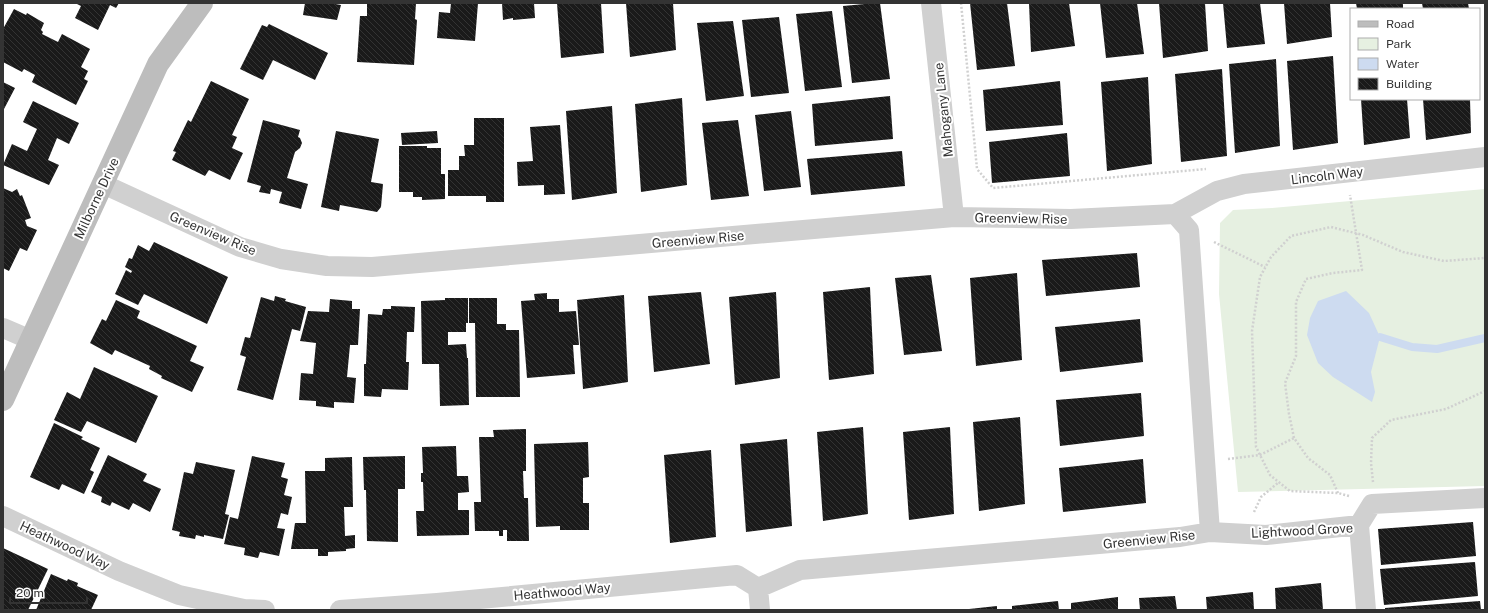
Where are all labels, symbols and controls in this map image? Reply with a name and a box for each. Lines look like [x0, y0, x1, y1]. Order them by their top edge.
legend [1350, 8, 1480, 100]
text: Road [1386, 17, 1414, 31]
text: Park [1386, 37, 1412, 51]
text: Water [1386, 57, 1420, 71]
street label: Mahogany Lane [931, 62, 956, 158]
text: Building [1386, 77, 1432, 91]
street label: Milborne Drive [71, 155, 122, 241]
street label: Lincoln Way [1290, 164, 1364, 187]
street label: Greenview Rise [167, 208, 258, 258]
street label: Greenview Rise [975, 210, 1067, 227]
street label: Greenview Rise [651, 228, 745, 251]
street label: Heathwood Way [17, 518, 112, 573]
street label: Lightwood Grove [1251, 520, 1353, 541]
street label: Greenview Rise [1102, 527, 1196, 552]
scale bar [10, 579, 87, 605]
street label: Heathwood Way [513, 580, 611, 603]
text: 20 m [16, 586, 44, 600]

